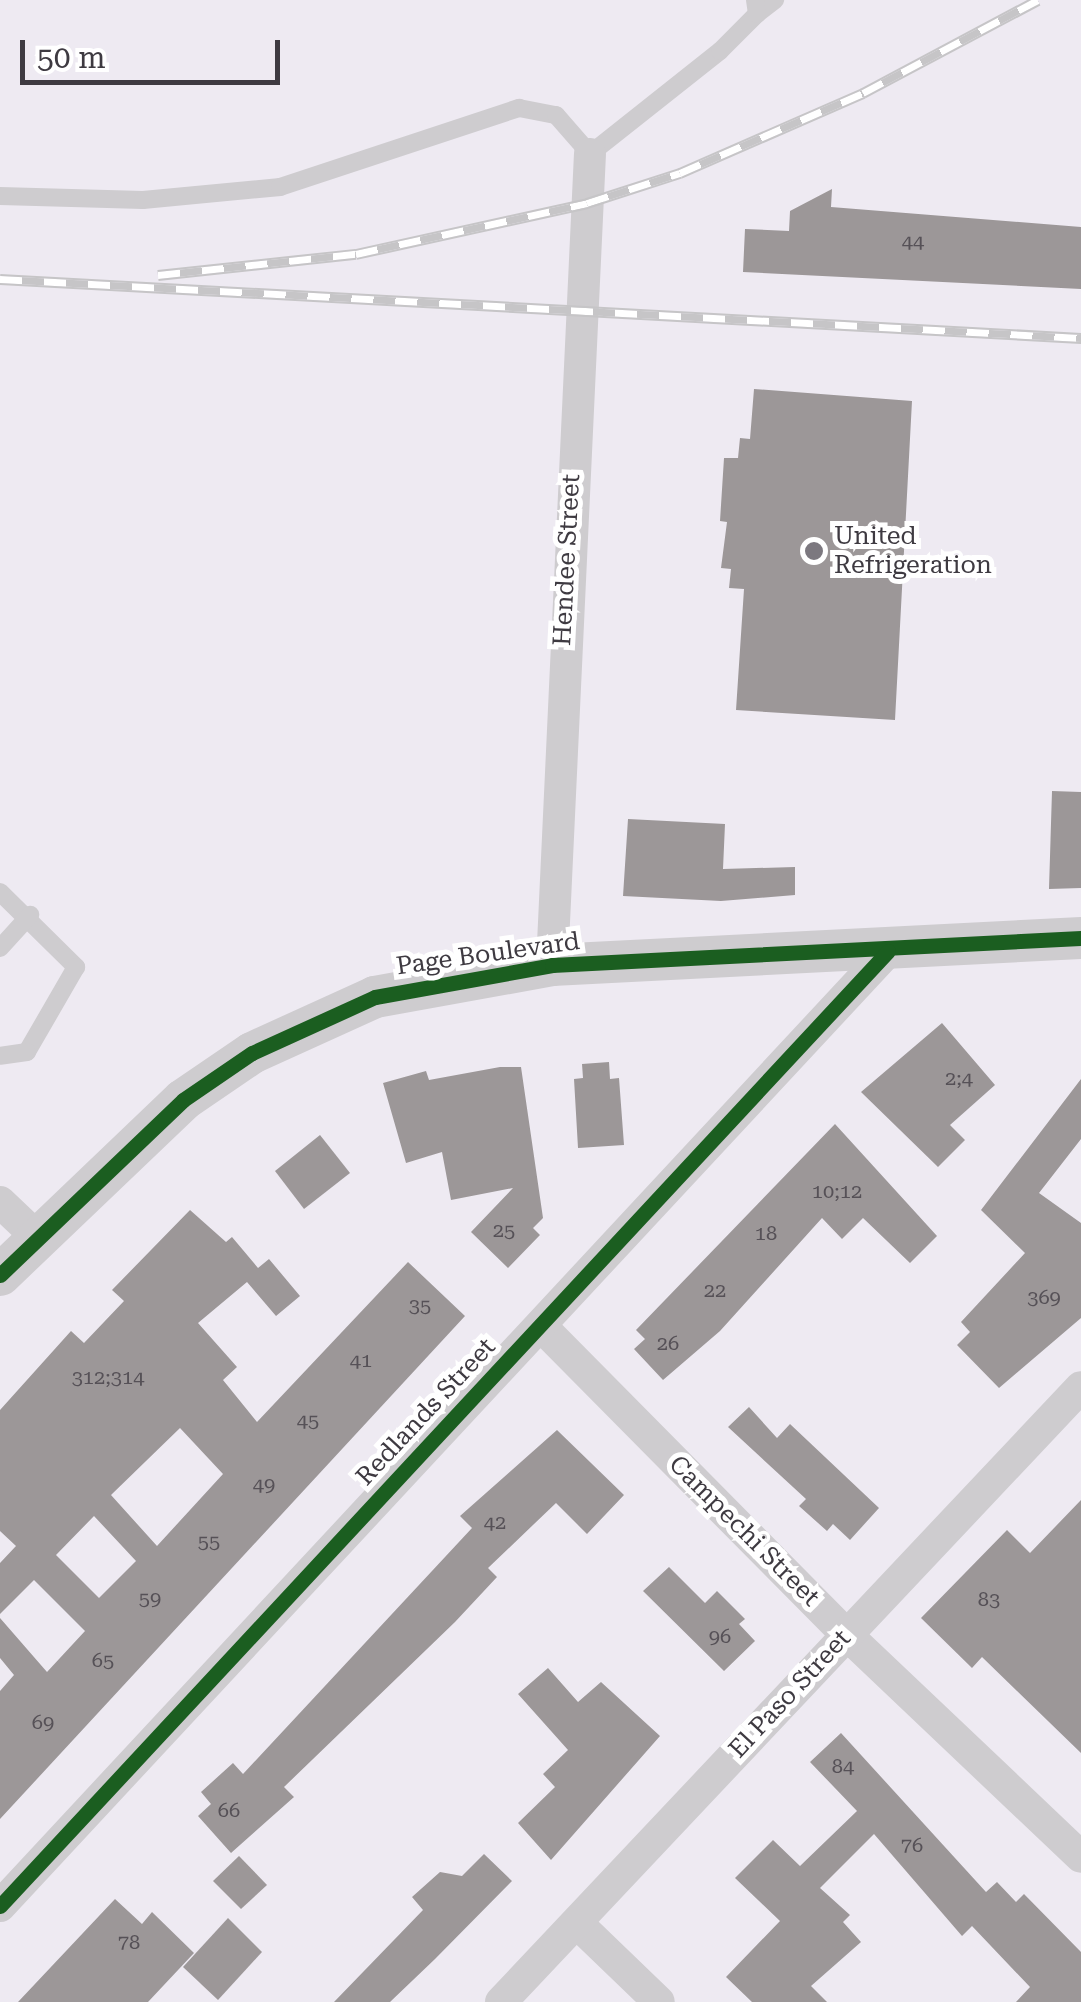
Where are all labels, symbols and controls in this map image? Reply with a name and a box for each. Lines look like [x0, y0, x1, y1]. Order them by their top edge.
scale bar [25, 20, 285, 82]
text: 50 m [37, 40, 106, 75]
house number: 44 [902, 229, 924, 253]
street label: Hendee Street [548, 473, 586, 647]
place label: United Refrigeration [834, 522, 992, 581]
marker: United Refrigeration [803, 540, 825, 562]
street label: Page Boulevard [394, 926, 582, 982]
house number: 2;4 [945, 1066, 973, 1090]
house number: 10;12 [812, 1179, 862, 1203]
house number: 25 [493, 1218, 515, 1242]
house number: 18 [755, 1221, 777, 1245]
house number: 22 [704, 1278, 726, 1302]
house number: 369 [1027, 1285, 1061, 1309]
house number: 35 [409, 1293, 431, 1317]
house number: 26 [657, 1331, 679, 1355]
street label: Redlands Street [350, 1332, 502, 1492]
house number: 41 [350, 1348, 372, 1372]
house number: 312;314 [72, 1365, 144, 1389]
house number: 45 [297, 1408, 319, 1432]
street label: Campechi Street [662, 1449, 826, 1613]
house number: 49 [253, 1472, 275, 1496]
house number: 42 [484, 1510, 506, 1534]
house number: 55 [198, 1529, 220, 1553]
house number: 59 [139, 1586, 161, 1610]
house number: 83 [978, 1587, 1000, 1611]
house number: 96 [709, 1624, 731, 1648]
street label: El Paso Street [723, 1624, 857, 1764]
house number: 65 [92, 1648, 114, 1672]
house number: 69 [32, 1710, 54, 1734]
house number: 84 [832, 1754, 854, 1778]
house number: 66 [218, 1798, 240, 1822]
house number: 76 [901, 1833, 923, 1857]
house number: 78 [118, 1930, 140, 1954]

